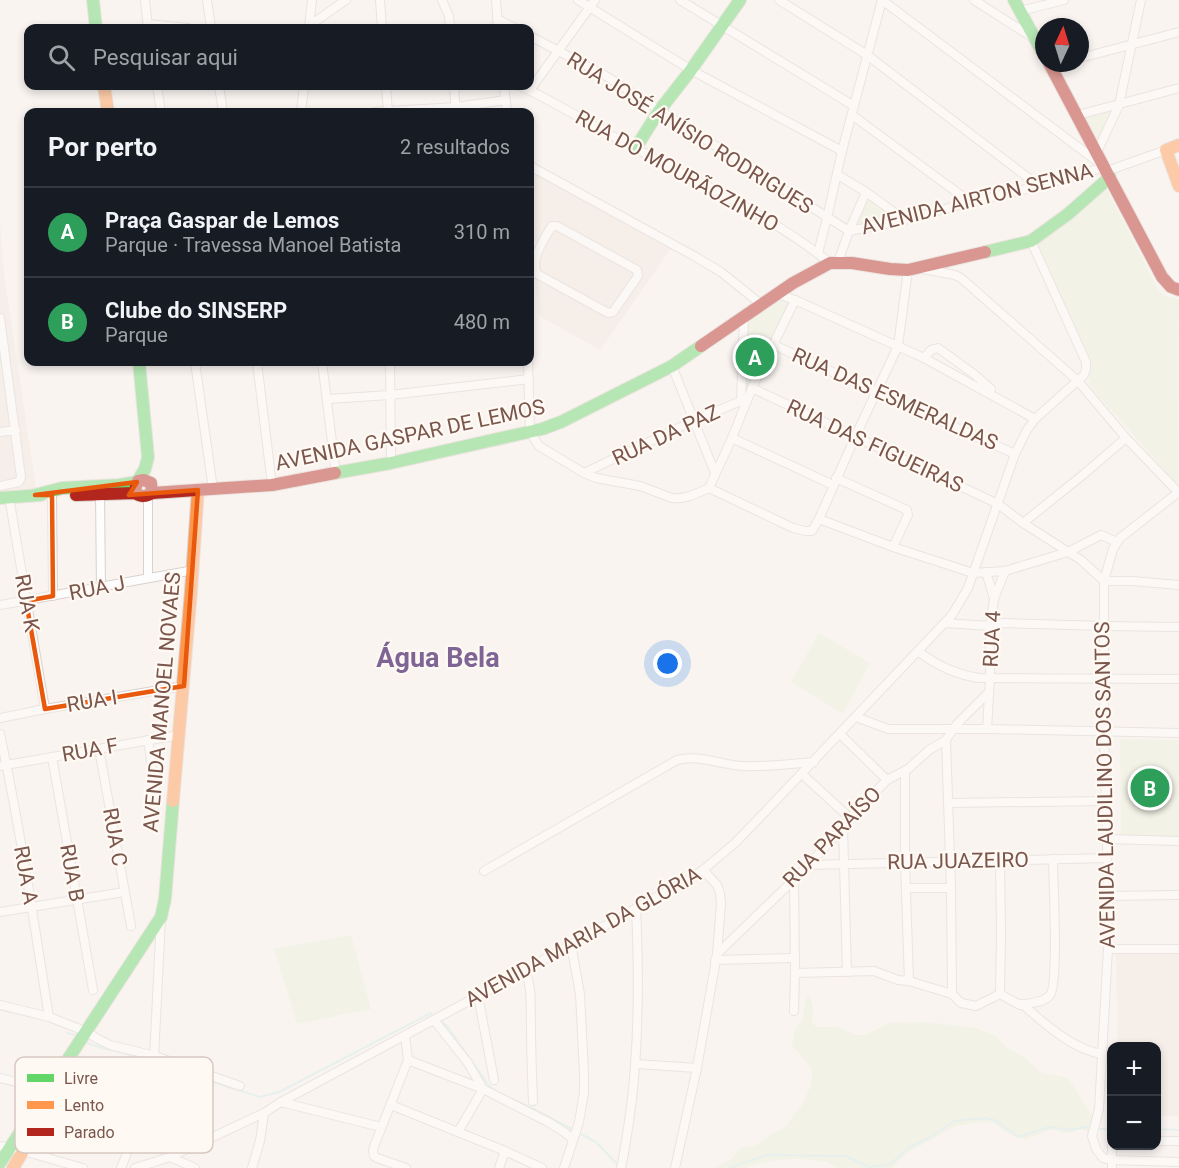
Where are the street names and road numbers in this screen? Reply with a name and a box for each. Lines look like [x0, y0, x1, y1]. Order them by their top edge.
street label: RUA JOSÉ ANÍSIO RODRIGUES [563, 47, 817, 219]
street label: RUA DO MOURÃOZINHO [571, 105, 783, 237]
street label: AVENIDA AIRTON SENNA [859, 159, 1096, 239]
street label: RUA DAS ESMERALDAS [788, 343, 1002, 455]
street label: AVENIDA GASPAR DE LEMOS [273, 395, 547, 475]
street label: RUA DAS FIGUEIRAS [783, 395, 967, 497]
street label: RUA DA PAZ [608, 400, 724, 470]
street label: RUA J [67, 571, 127, 605]
street label: AVENIDA MANOEL NOVAES [139, 571, 185, 833]
street label: RUA K [10, 572, 44, 635]
street label: RUA 4 [979, 610, 1005, 668]
street label: AVENIDA LAUDILINO DOS SANTOS [1090, 621, 1120, 949]
street label: RUA I [65, 685, 119, 717]
street label: RUA F [60, 733, 120, 767]
street label: RUA PARAÍSO [778, 782, 886, 892]
street label: RUA C [98, 806, 132, 868]
street label: RUA B [55, 842, 89, 904]
street label: RUA A [9, 844, 43, 906]
street label: RUA JUAZEIRO [887, 848, 1029, 874]
street label: AVENIDA MARIA DA GLÓRIA [461, 862, 705, 1012]

